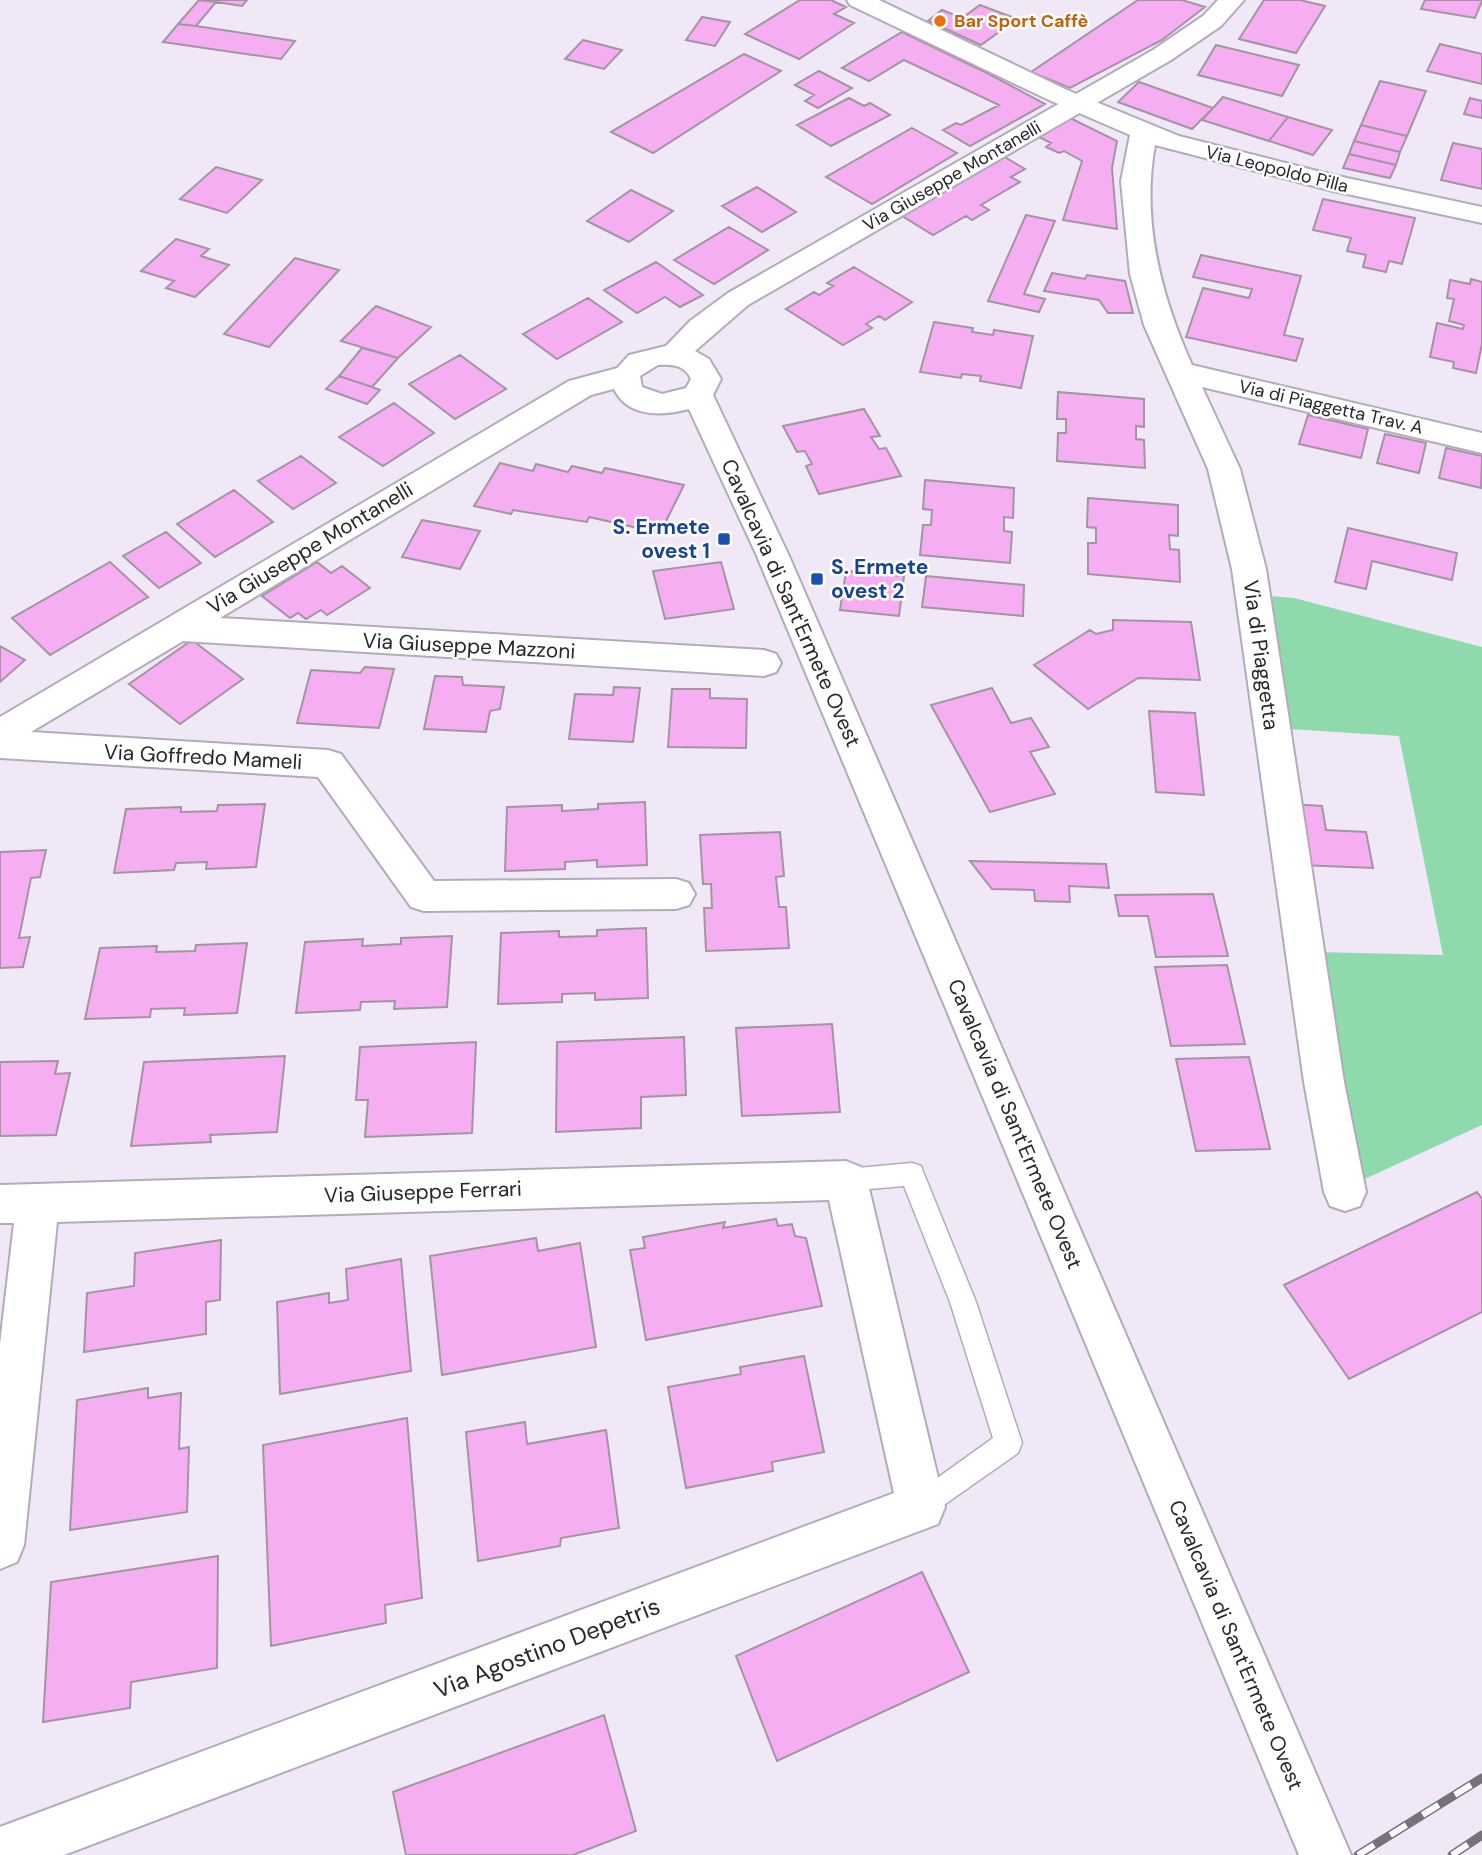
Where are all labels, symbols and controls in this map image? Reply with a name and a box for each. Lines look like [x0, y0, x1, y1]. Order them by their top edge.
place label: Bar Sport Caffè [954, 9, 1088, 33]
marker: Bar Sport Caffè [932, 13, 948, 29]
street label: Via Giuseppe Montanelli [859, 115, 1045, 237]
street label: Via Leopoldo Pilla [1203, 140, 1351, 198]
street label: Via di Piaggetta Trav. A [1236, 374, 1426, 440]
street label: Cavalcavia di Sant'Ermete Ovest [715, 455, 867, 751]
street label: Via Giuseppe Montanelli [202, 475, 418, 621]
place label: S. Ermete ovest 1 [613, 513, 710, 565]
marker: S. Ermete ovest 1 [716, 531, 732, 547]
place label: S. Ermete ovest 2 [831, 553, 928, 605]
marker: S. Ermete ovest 2 [809, 571, 825, 587]
street label: Via di Piaggetta [1237, 578, 1285, 732]
street label: Via Giuseppe Mazzoni [362, 626, 576, 666]
street label: Via Goffredo Mameli [103, 738, 303, 776]
street label: Cavalcavia di Sant'Ermete Ovest [941, 975, 1089, 1273]
street label: Via Giuseppe Ferrari [324, 1175, 522, 1209]
street label: Cavalcavia di Sant'Ermete Ovest [1162, 1496, 1310, 1794]
street label: Via Agostino Depetris [429, 1590, 664, 1705]

